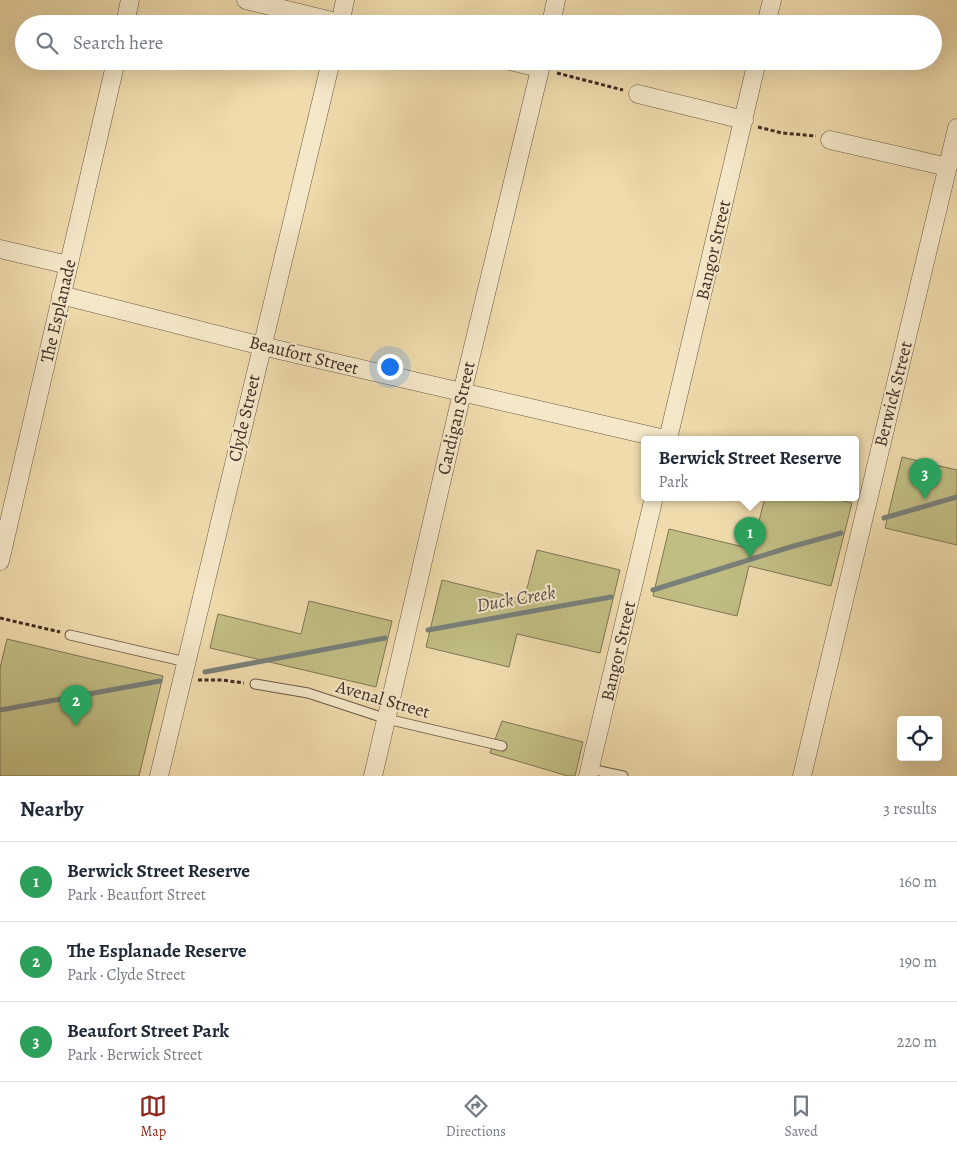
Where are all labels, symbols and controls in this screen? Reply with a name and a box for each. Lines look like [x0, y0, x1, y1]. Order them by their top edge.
search box [15, 15, 942, 70]
icon: search [33, 29, 61, 57]
text: Search here [73, 30, 163, 56]
street label: Bangor Street [690, 198, 736, 302]
street label: The Esplanade [34, 257, 82, 365]
street label: Beaufort Street [247, 330, 361, 380]
street label: Berwick Street [868, 339, 918, 449]
your location [377, 354, 403, 380]
street label: Cardigan Street [431, 359, 481, 477]
street label: Clyde Street [222, 372, 266, 464]
popup [641, 436, 859, 501]
text: Berwick Street Reserve [658, 445, 842, 471]
pin: 3 [909, 458, 941, 499]
text: Park [658, 471, 688, 493]
pin: 1 [734, 517, 766, 558]
water label: Duck Creek [474, 579, 558, 619]
street label: Bangor Street [595, 599, 641, 703]
street label: Avenal Street [332, 674, 433, 724]
pin: 2 [60, 685, 92, 726]
map controls [897, 716, 942, 761]
button: locate [897, 716, 942, 761]
text: Nearby [20, 795, 83, 823]
text: 3 results [883, 798, 937, 820]
text: Berwick Street Reserve [67, 858, 250, 884]
text: 1 [33, 871, 39, 893]
text: 160 m [899, 871, 937, 893]
text: Park · Beaufort Street [67, 884, 206, 906]
text: The Esplanade Reserve [67, 938, 247, 964]
text: 2 [32, 951, 40, 973]
text: 190 m [899, 951, 937, 973]
text: Park · Clyde Street [67, 964, 186, 986]
text: Beaufort Street Park [67, 1018, 229, 1044]
text: 3 [33, 1031, 39, 1053]
text: 220 m [897, 1031, 937, 1053]
text: Park · Berwick Street [67, 1044, 203, 1066]
tab: Map [139, 1092, 167, 1141]
tab: Directions [446, 1092, 506, 1141]
tab: Saved [785, 1092, 818, 1141]

